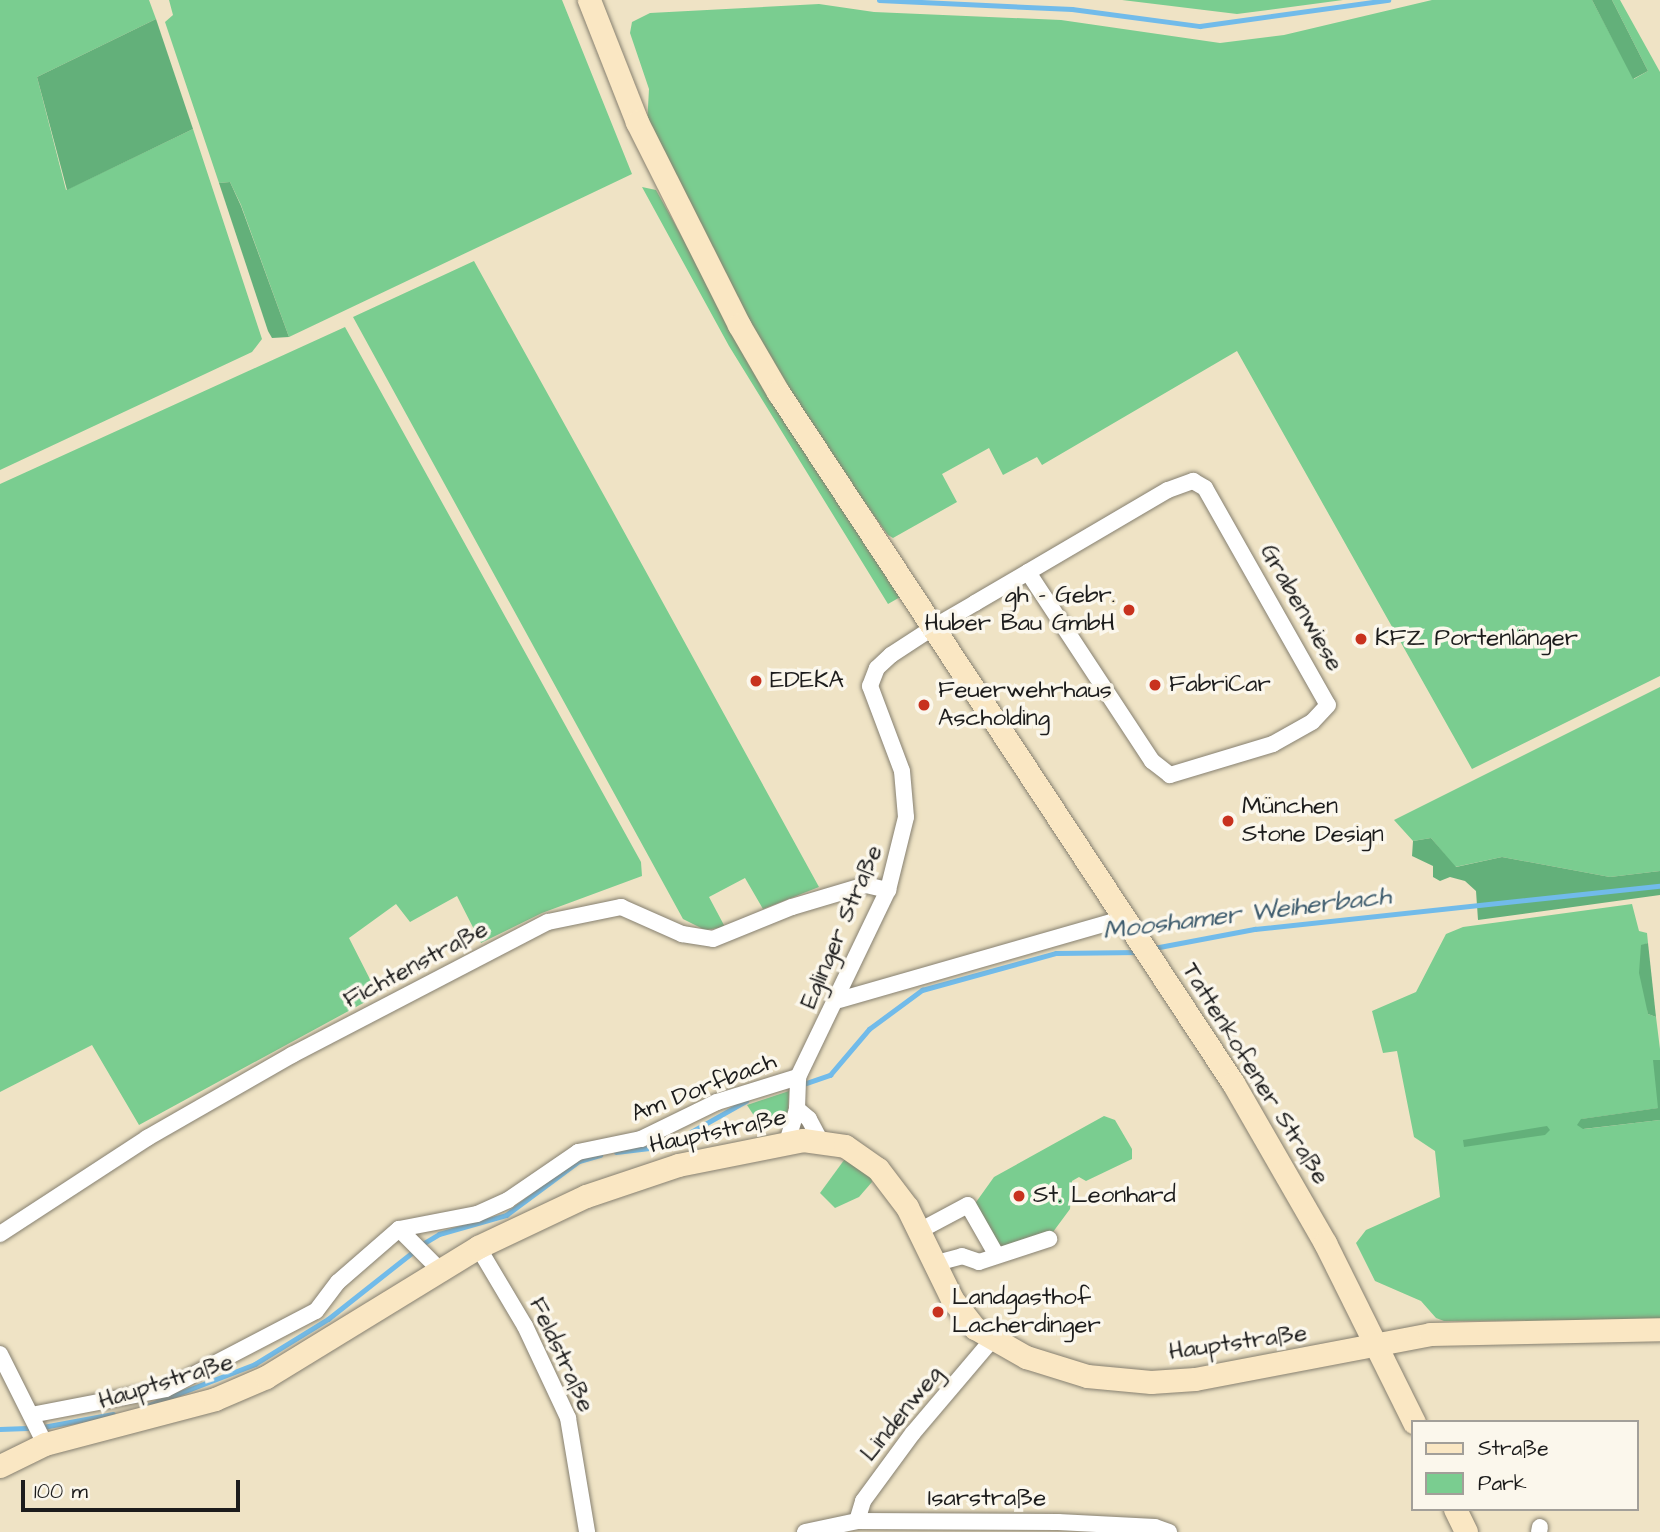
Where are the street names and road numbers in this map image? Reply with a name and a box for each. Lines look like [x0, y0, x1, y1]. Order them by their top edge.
street label: Grabenwiese [1253, 539, 1349, 677]
street label: Eglinger Straße [795, 841, 889, 1013]
street label: Fichtenstraße [339, 915, 493, 1015]
street label: Tattenkofener Straße [1175, 958, 1335, 1190]
street label: Am Dorfbach [627, 1047, 781, 1129]
street label: Hauptstraße [647, 1103, 789, 1161]
street label: Feldstraße [522, 1293, 600, 1417]
street label: Hauptstraße [1167, 1319, 1309, 1367]
street label: Hauptstraße [95, 1348, 237, 1416]
street label: Lindenweg [855, 1361, 949, 1467]
street label: Isarstraße [928, 1485, 1046, 1513]

